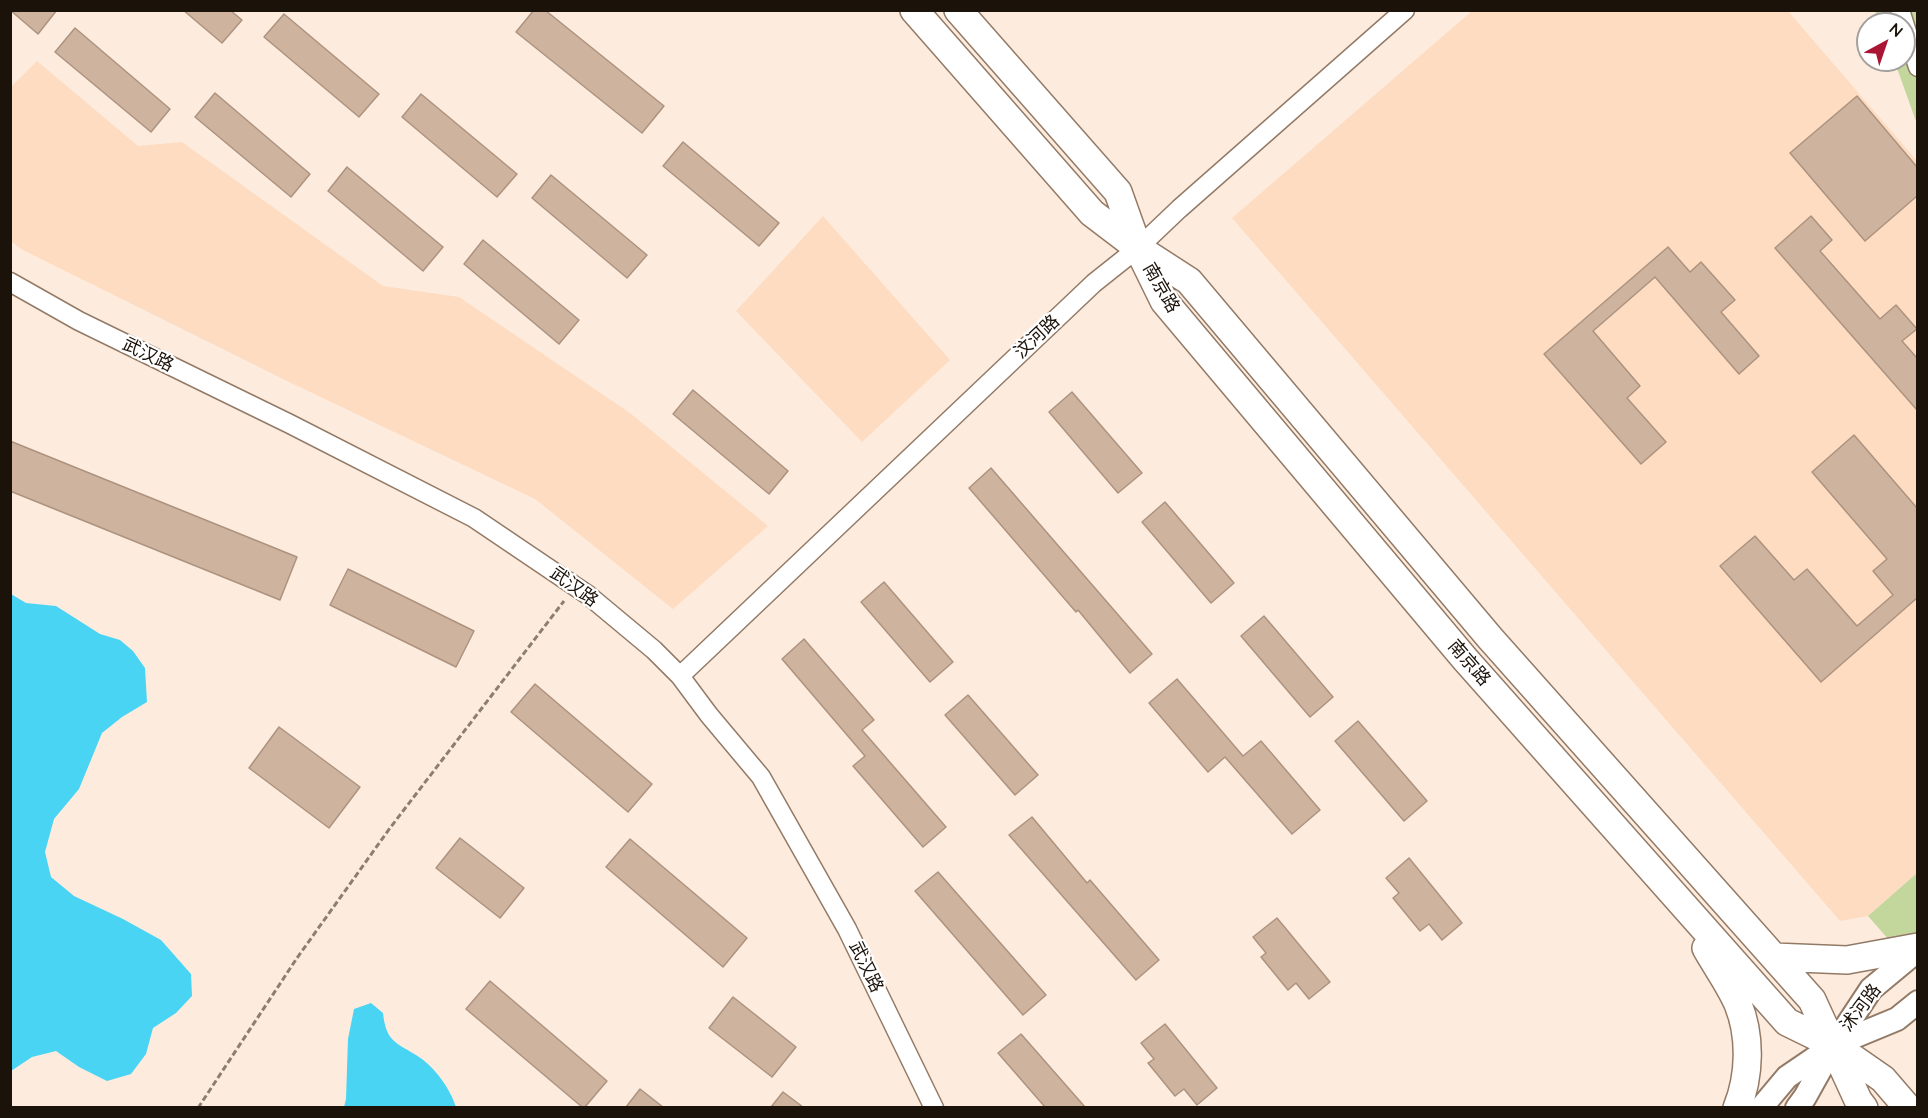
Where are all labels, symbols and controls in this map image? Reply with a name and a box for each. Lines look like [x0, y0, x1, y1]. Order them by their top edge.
north arrow [1856, 12, 1916, 72]
text: N [1885, 18, 1907, 41]
street label: 南京路 [1138, 259, 1184, 317]
street label: 汶河路 [1010, 311, 1064, 363]
street label: 武汉路 [119, 333, 177, 377]
street label: 武汉路 [546, 562, 602, 612]
street label: 南京路 [1443, 636, 1495, 690]
street label: 武汉路 [844, 938, 888, 996]
street label: 沭河路 [1836, 980, 1886, 1036]

